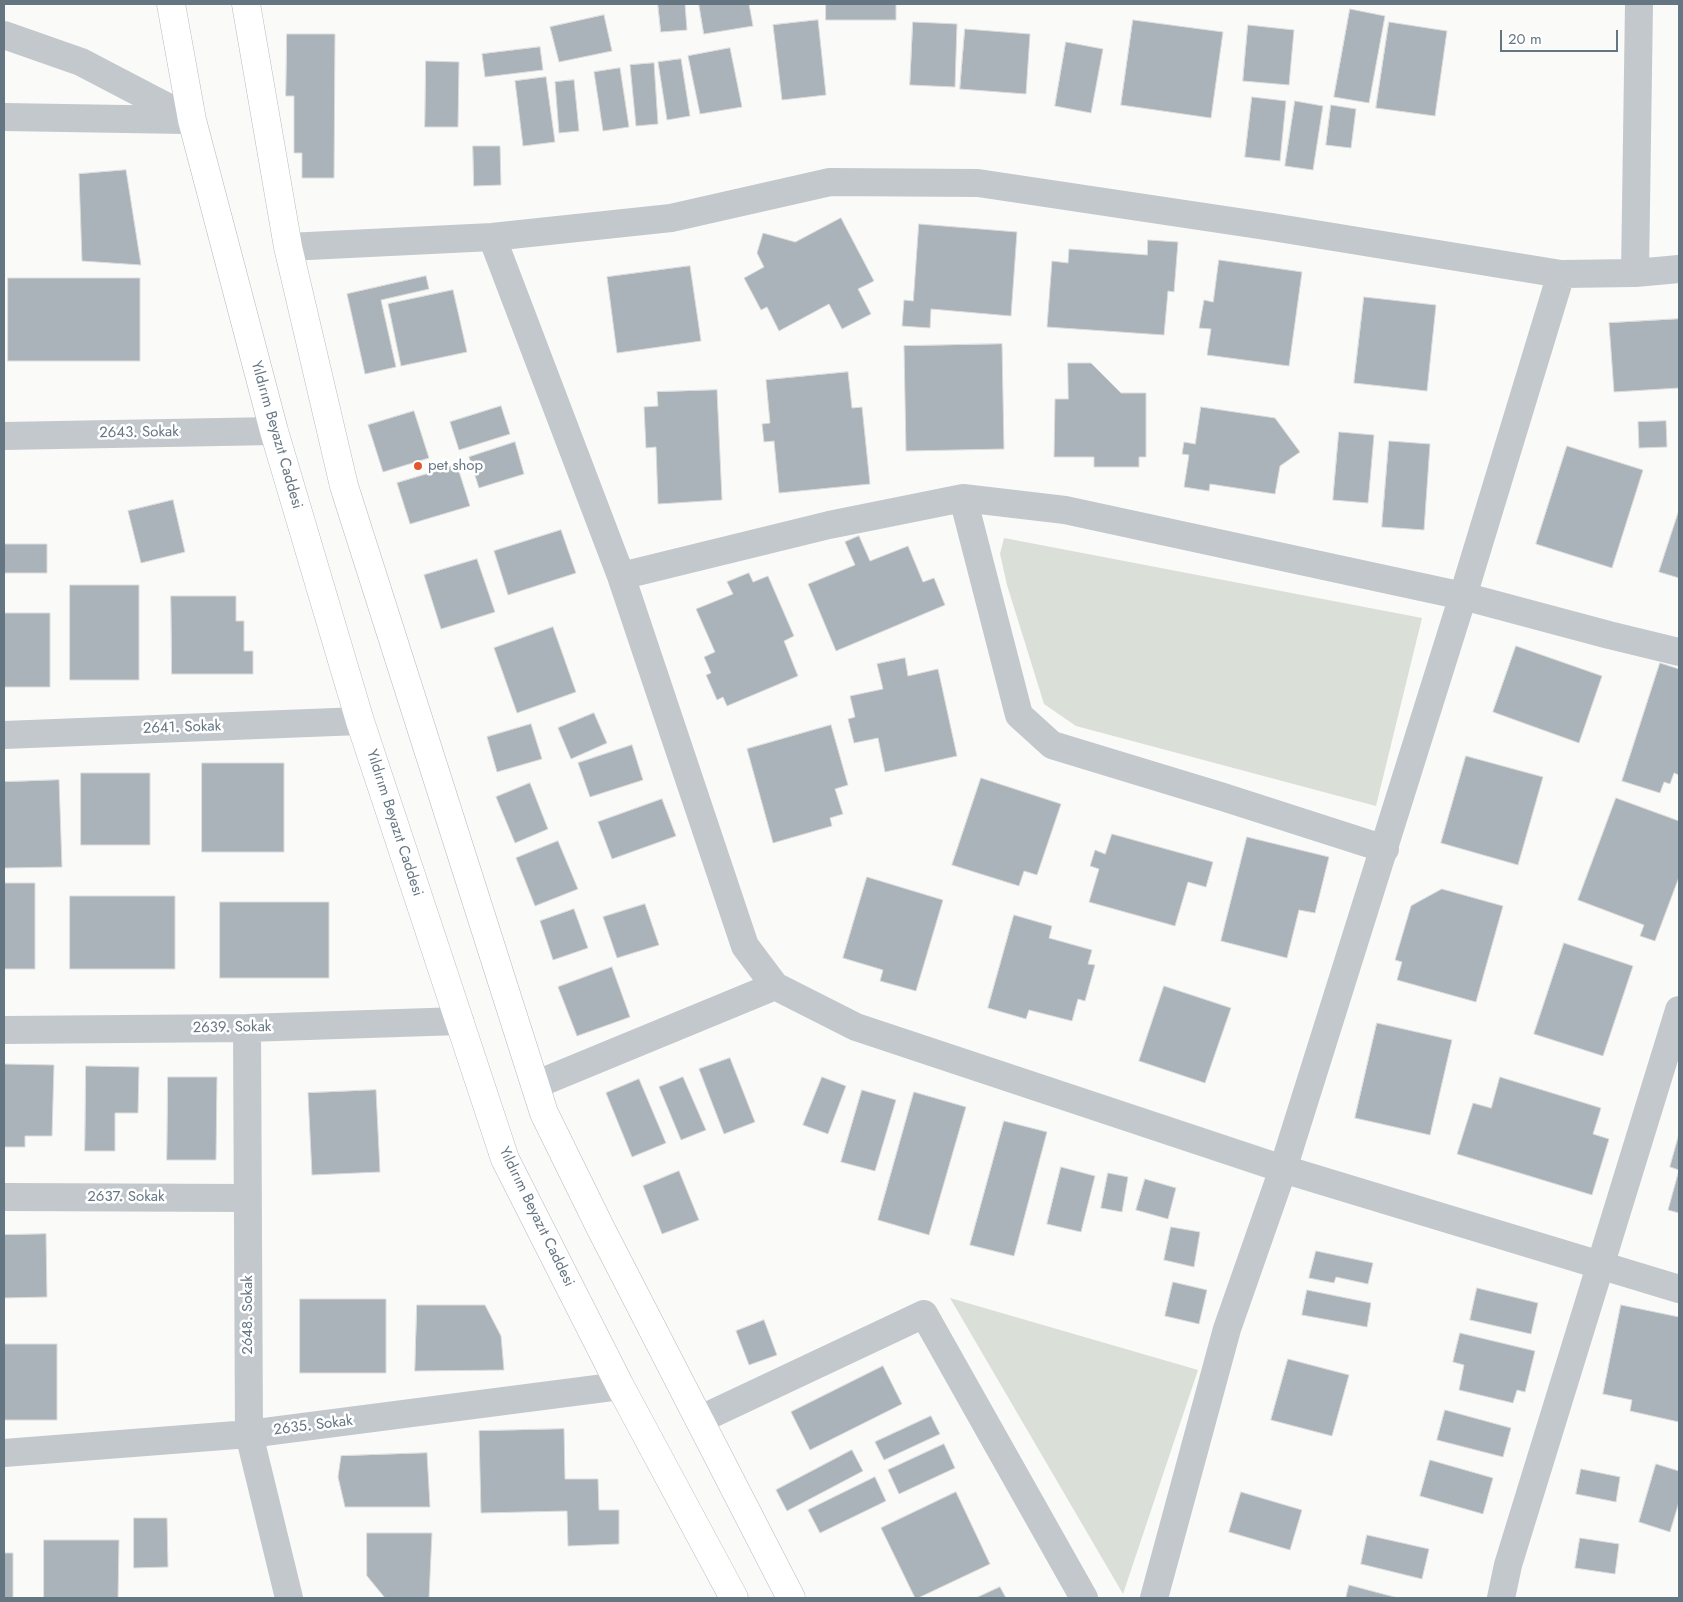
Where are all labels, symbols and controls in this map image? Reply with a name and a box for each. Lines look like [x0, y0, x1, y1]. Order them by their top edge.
scale bar [1503, 20, 1620, 52]
text: 20 m [1508, 28, 1542, 50]
street label: Yıldırım Beyazıt Caddesi [246, 359, 306, 511]
street label: 2643. Sokak [99, 423, 179, 443]
place label: pet shop [428, 457, 483, 475]
marker: pet shop [412, 460, 424, 472]
street label: 2641. Sokak [142, 718, 222, 738]
street label: Yıldırım Beyazıt Caddesi [362, 747, 426, 899]
street label: 2639. Sokak [192, 1018, 272, 1038]
street label: Yıldırım Beyazıt Caddesi [494, 1144, 578, 1290]
street label: 2637. Sokak [87, 1188, 165, 1206]
street label: 2648. Sokak [239, 1275, 257, 1355]
street label: 2635. Sokak [272, 1412, 354, 1440]

